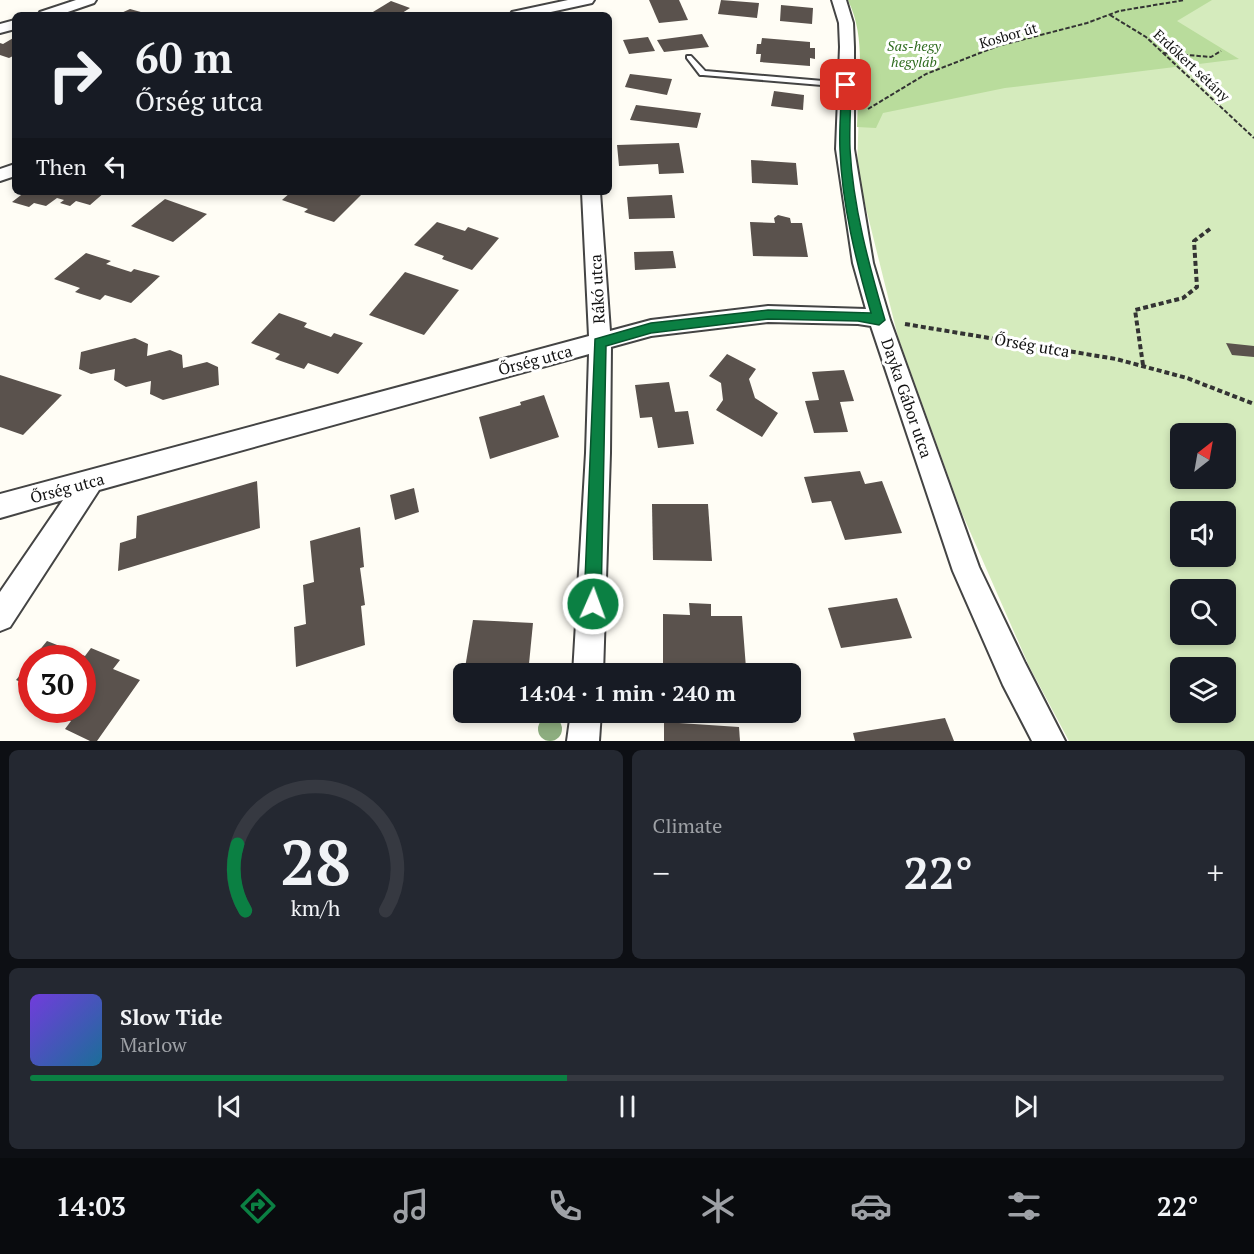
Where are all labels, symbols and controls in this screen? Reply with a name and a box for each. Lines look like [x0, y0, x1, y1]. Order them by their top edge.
street label: Kosbor út [977, 17, 1040, 52]
street label: Erdőkert sétány [1150, 25, 1235, 106]
text: 60 m [135, 29, 233, 85]
icon: right [36, 36, 114, 114]
park label: Sas-hegy hegyláb [887, 36, 942, 71]
pin [820, 59, 871, 110]
icon: arrive [829, 68, 862, 101]
text: Őrség utca [135, 83, 263, 119]
icon: left [99, 150, 132, 183]
text: Then [36, 152, 87, 181]
street label: Rákó utca [584, 254, 610, 324]
street label: Őrség utca [993, 328, 1071, 362]
street label: Dayka Gábor utca [876, 335, 938, 461]
street label: Őrség utca [495, 340, 575, 380]
north arrow [1170, 423, 1236, 489]
map controls [1170, 423, 1236, 723]
street label: Őrség utca [27, 468, 107, 508]
button: sound [1170, 501, 1236, 567]
position arrow [561, 572, 625, 636]
button: search [1170, 579, 1236, 645]
speed limit sign: 30 [18, 645, 96, 723]
button: layers [1170, 657, 1236, 723]
text: 14:04 · 1 min · 240 m [518, 678, 736, 707]
text: Climate [653, 812, 722, 839]
text: 28 [280, 820, 351, 903]
text: 22° [904, 842, 973, 902]
text: − [653, 851, 670, 894]
text: + [1206, 851, 1224, 894]
text: km/h [291, 895, 341, 923]
text: Slow Tide [120, 1002, 223, 1031]
text: Marlow [120, 1031, 187, 1058]
icon: previous [213, 1090, 246, 1123]
icon: pause [611, 1090, 644, 1123]
icon: next [1009, 1090, 1042, 1123]
icon: directions [237, 1185, 279, 1227]
icon: music [390, 1185, 432, 1227]
icon: phone [544, 1185, 586, 1227]
icon: climate [697, 1185, 739, 1227]
icon: car [850, 1185, 892, 1227]
icon: filters [1003, 1185, 1045, 1227]
text: 14:03 [56, 1188, 126, 1224]
text: 22° [1157, 1188, 1198, 1224]

